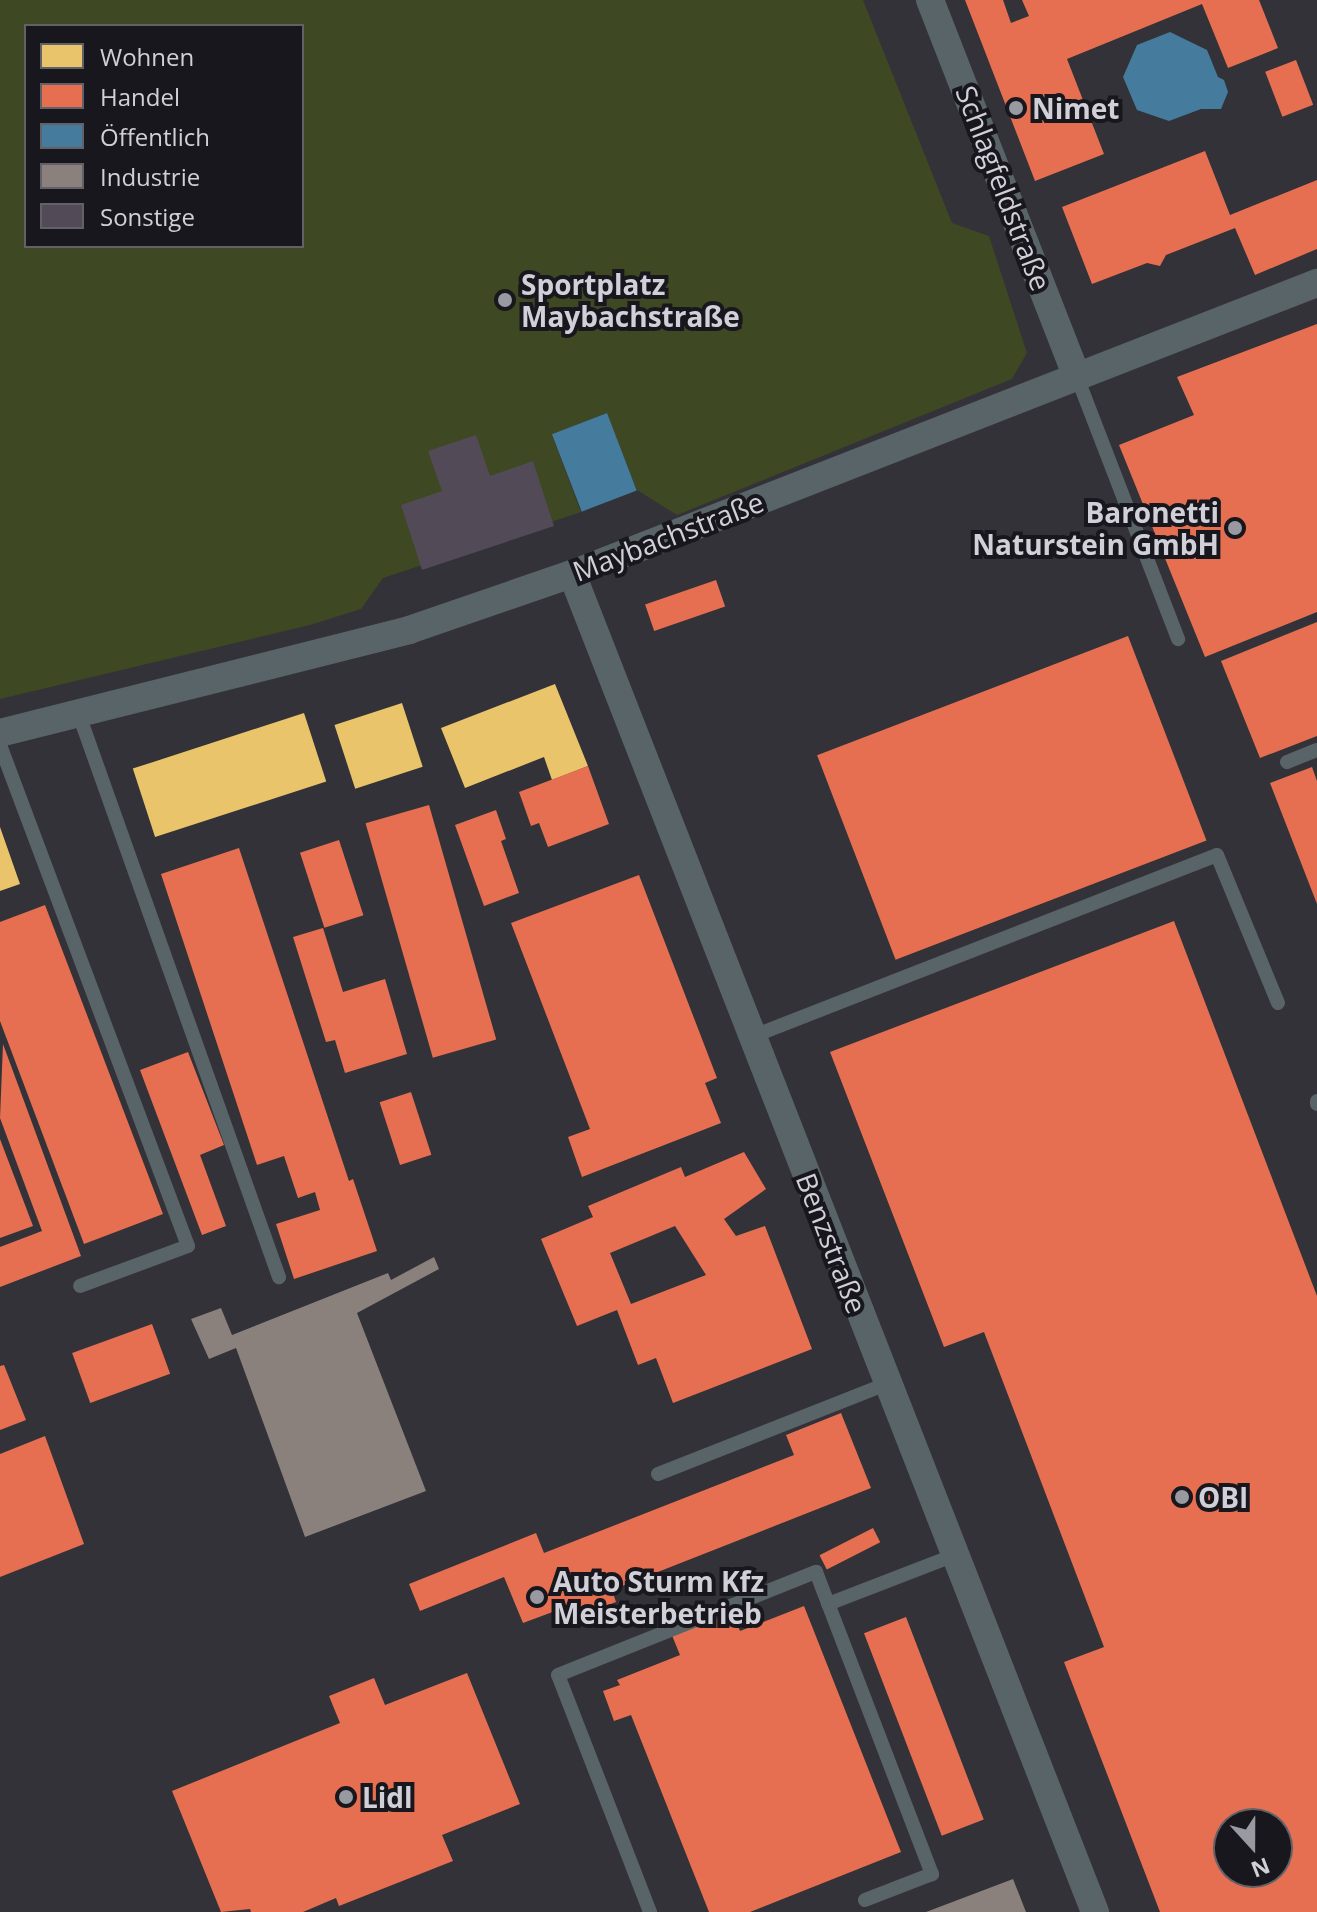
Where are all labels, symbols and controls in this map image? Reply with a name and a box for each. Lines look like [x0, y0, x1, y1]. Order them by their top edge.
legend [24, 24, 304, 248]
text: Wohnen [100, 40, 194, 73]
text: Handel [100, 80, 180, 113]
street label: Schlagfeldstraße [950, 81, 1058, 295]
place label: Nimet [1032, 91, 1120, 125]
marker: Nimet [1007, 99, 1025, 117]
text: Öffentlich [100, 120, 210, 153]
text: Industrie [100, 160, 200, 193]
text: Sonstige [100, 200, 195, 233]
place label: Sportplatz Maybachstraße [521, 267, 740, 333]
marker: Sportplatz Maybachstraße [496, 291, 514, 309]
street label: Maybachstraße [568, 484, 768, 588]
place label: Baronetti Naturstein GmbH [972, 495, 1219, 561]
marker: Baronetti Naturstein GmbH [1226, 519, 1244, 537]
street label: Benzstraße [790, 1168, 874, 1318]
place label: OBI [1198, 1480, 1248, 1514]
marker: OBI [1173, 1488, 1191, 1506]
place label: Auto Sturm Kfz Meisterbetrieb [553, 1564, 764, 1630]
marker: Auto Sturm Kfz Meisterbetrieb [528, 1588, 546, 1606]
place label: Lidl [362, 1780, 413, 1814]
marker: Lidl [337, 1788, 355, 1806]
north arrow [1213, 1808, 1293, 1888]
text: N [1247, 1851, 1275, 1886]

